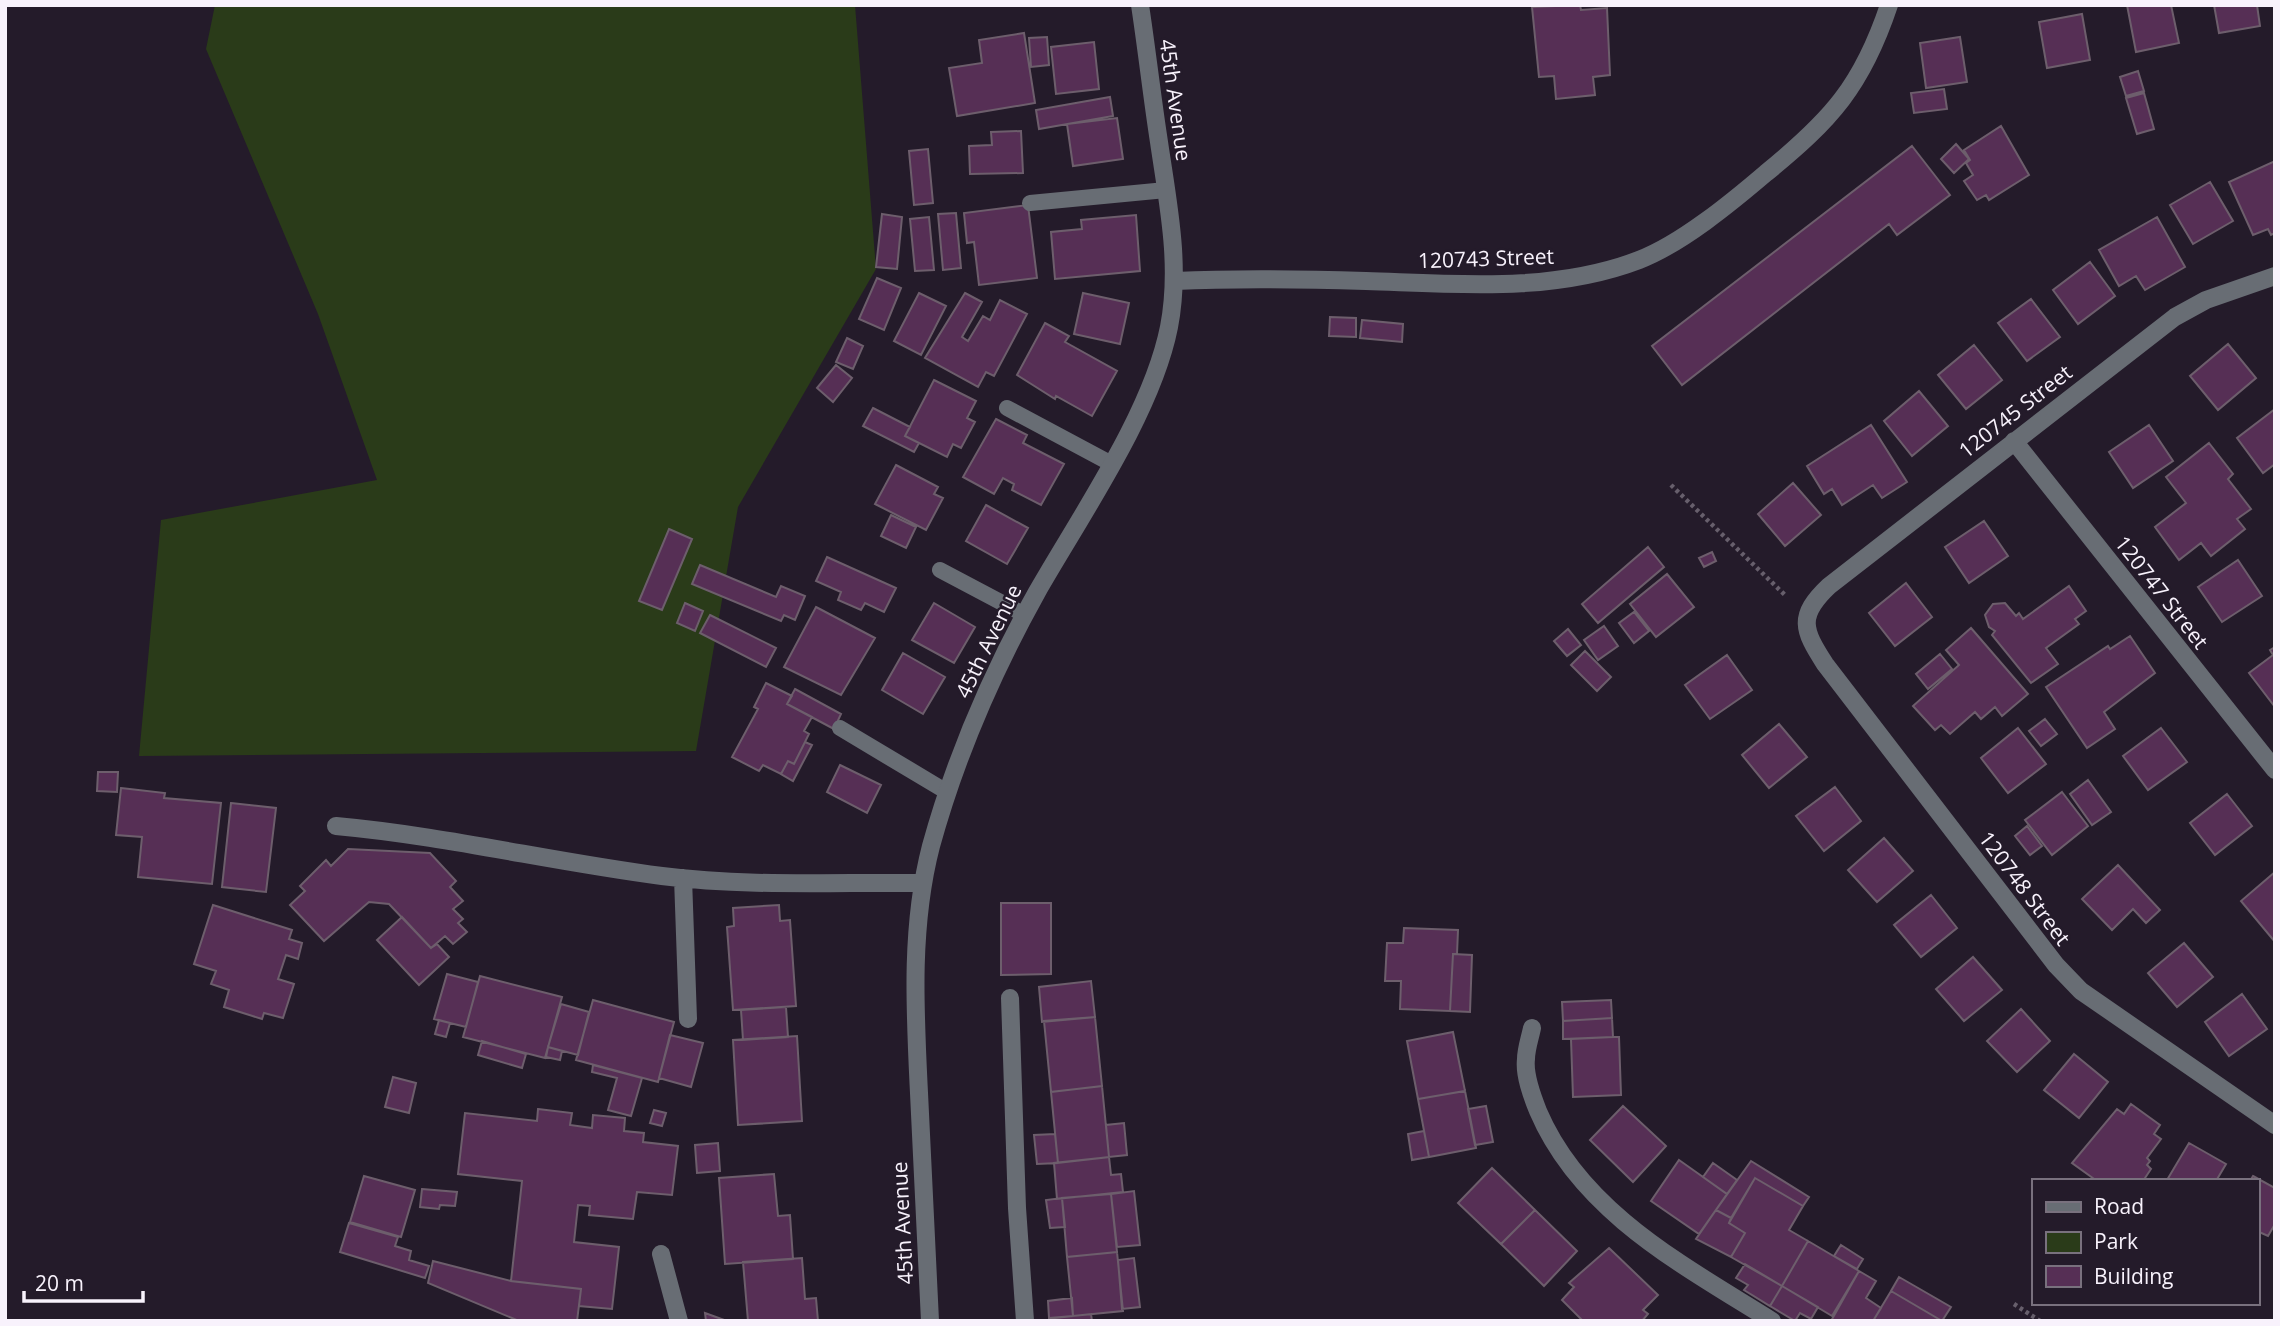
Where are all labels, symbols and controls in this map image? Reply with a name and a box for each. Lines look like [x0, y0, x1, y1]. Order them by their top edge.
street label: 45th Avenue [1154, 37, 1198, 163]
street label: 120743 Street [1417, 242, 1555, 274]
street label: 120745 Street [1953, 358, 2077, 464]
street label: 120747 Street [2109, 530, 2215, 654]
street label: 45th Avenue [948, 580, 1028, 702]
street label: 120748 Street [1973, 825, 2077, 951]
street label: 45th Avenue [885, 1161, 919, 1285]
legend [2032, 1179, 2259, 1305]
text: Road [2094, 1192, 2144, 1220]
text: Park [2094, 1227, 2138, 1255]
scale bar [24, 1260, 144, 1304]
text: Building [2094, 1262, 2173, 1290]
text: 20 m [35, 1269, 84, 1297]

